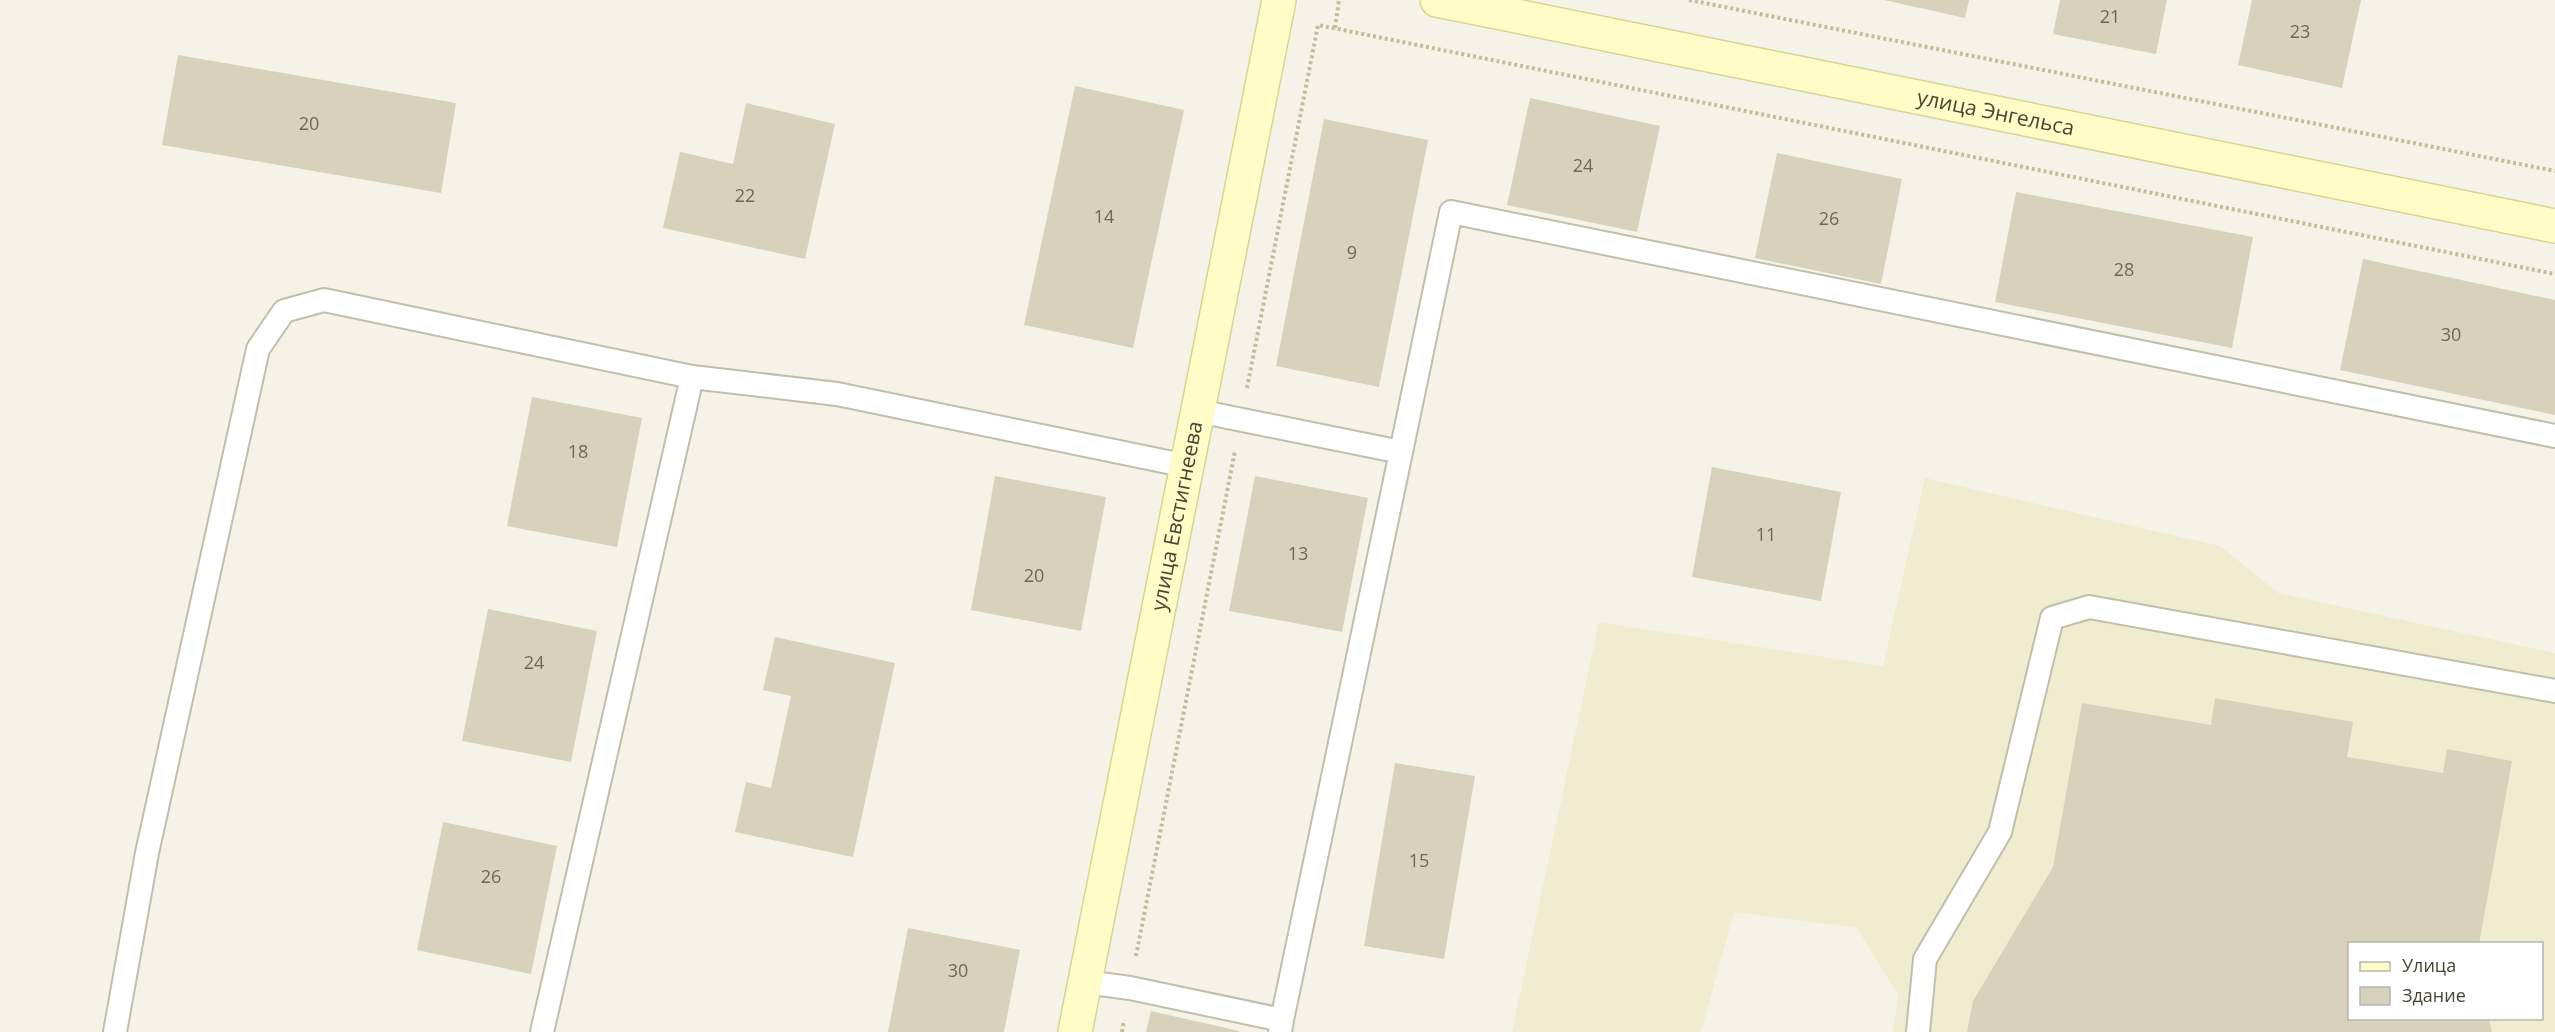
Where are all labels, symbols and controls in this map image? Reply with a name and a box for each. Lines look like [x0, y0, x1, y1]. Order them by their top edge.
house number: 21 [2100, 4, 2120, 28]
house number: 23 [2290, 19, 2310, 43]
street label: улица Энгельса [1915, 82, 2077, 142]
house number: 20 [299, 111, 319, 135]
house number: 24 [1573, 153, 1593, 177]
house number: 22 [735, 183, 755, 207]
house number: 14 [1094, 204, 1114, 228]
house number: 26 [1819, 206, 1839, 230]
house number: 9 [1347, 240, 1357, 264]
house number: 28 [2114, 257, 2134, 281]
house number: 30 [2441, 322, 2461, 346]
street label: улица Евстигнеева [1144, 418, 1208, 613]
house number: 18 [568, 439, 588, 463]
house number: 11 [1756, 522, 1776, 546]
house number: 13 [1288, 541, 1308, 565]
house number: 20 [1024, 563, 1044, 587]
house number: 24 [524, 650, 544, 674]
house number: 15 [1409, 848, 1429, 872]
house number: 26 [481, 864, 501, 888]
legend [2348, 942, 2543, 1020]
text: Улица [2402, 953, 2456, 977]
house number: 30 [948, 958, 968, 982]
text: Здание [2402, 983, 2466, 1007]

